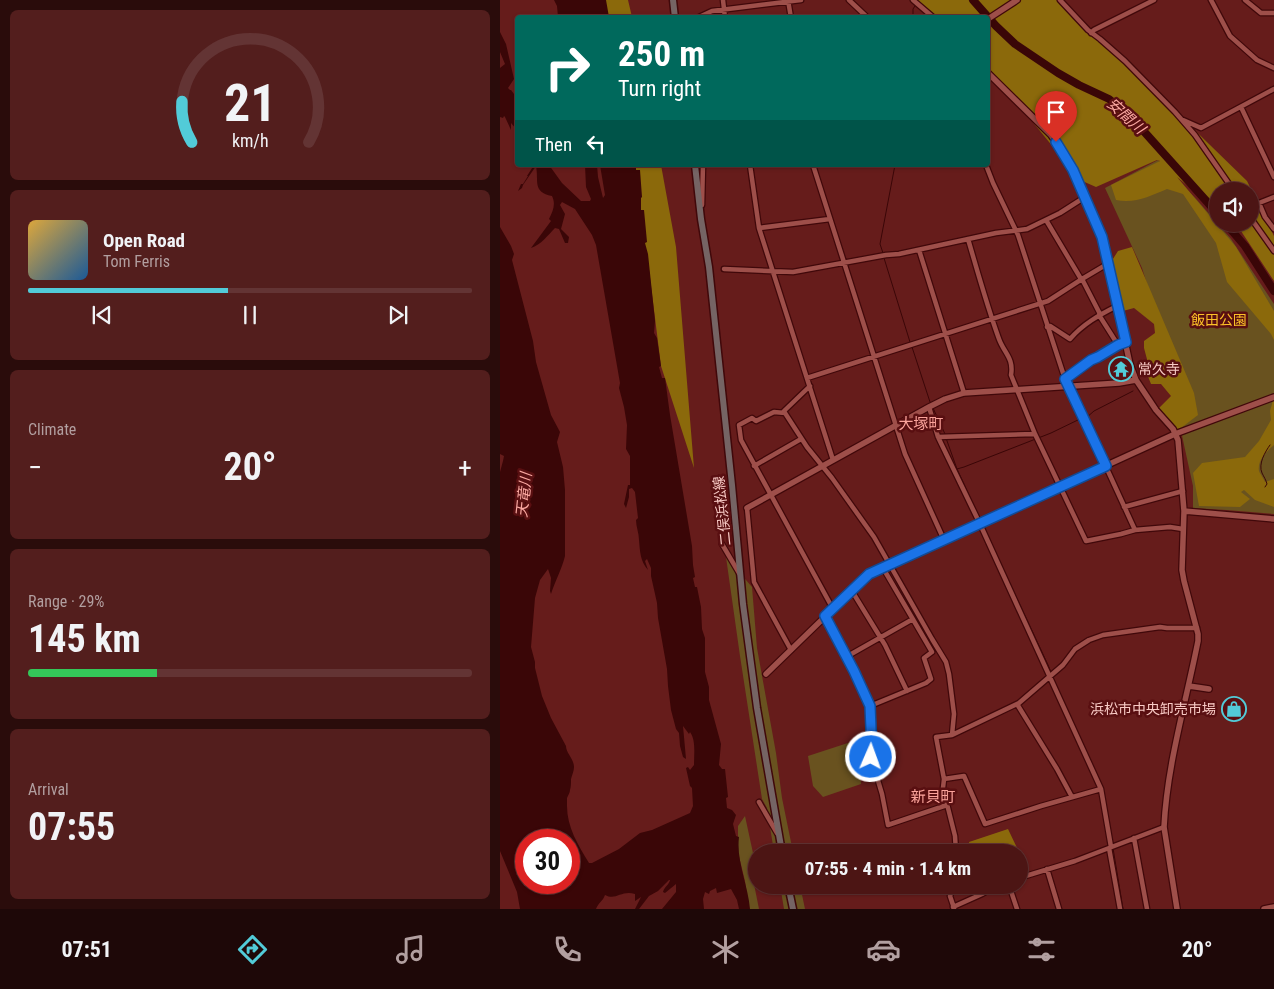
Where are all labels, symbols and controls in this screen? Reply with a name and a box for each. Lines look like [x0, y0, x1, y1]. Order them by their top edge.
text: 250 m [618, 34, 705, 75]
icon: right [535, 35, 600, 100]
text: 21 [224, 73, 276, 134]
text: Turn right [618, 76, 701, 101]
pin [1035, 91, 1077, 142]
water label: 安間川 [1103, 94, 1150, 139]
icon: arrive [1042, 98, 1070, 126]
text: km/h [232, 130, 268, 151]
icon: left [582, 130, 610, 158]
text: Then [535, 133, 572, 156]
map controls [1209, 182, 1259, 232]
button: sound [1209, 182, 1259, 232]
text: Open Road [103, 229, 185, 252]
text: Tom Ferris [103, 252, 170, 271]
icon: previous [88, 301, 116, 329]
icon: pause [236, 301, 264, 329]
icon: next [384, 301, 412, 329]
park label: 飯田公園 [1191, 312, 1247, 328]
temple icon: 常久寺 [1108, 356, 1134, 382]
place label: 常久寺 [1138, 361, 1180, 377]
district label: 大塚町 [898, 415, 944, 433]
text: Climate [28, 420, 76, 439]
text: 20° [223, 445, 277, 489]
text: − [28, 451, 42, 484]
text: + [458, 451, 472, 484]
water label: 天竜川 [513, 470, 536, 518]
street label: 二俣浜松線 [710, 475, 734, 547]
text: Range · 29% [28, 592, 104, 611]
text: 145 km [28, 617, 141, 661]
shop icon: 浜松市中央卸売市場 [1221, 696, 1247, 722]
place label: 浜松市中央卸売市場 [1090, 701, 1216, 717]
position arrow [844, 730, 896, 782]
text: Arrival [28, 780, 69, 799]
district label: 新貝町 [910, 788, 956, 806]
text: 07:55 [28, 805, 115, 849]
speed limit sign: 30 [515, 829, 580, 894]
text: 07:55 · 4 min · 1.4 km [805, 857, 971, 880]
icon: directions [235, 932, 270, 967]
icon: music [393, 932, 428, 967]
icon: phone [550, 932, 585, 967]
icon: climate [708, 932, 743, 967]
icon: car [866, 932, 901, 967]
icon: filters [1024, 932, 1059, 967]
text: 07:51 [61, 937, 112, 962]
text: 20° [1182, 937, 1213, 962]

